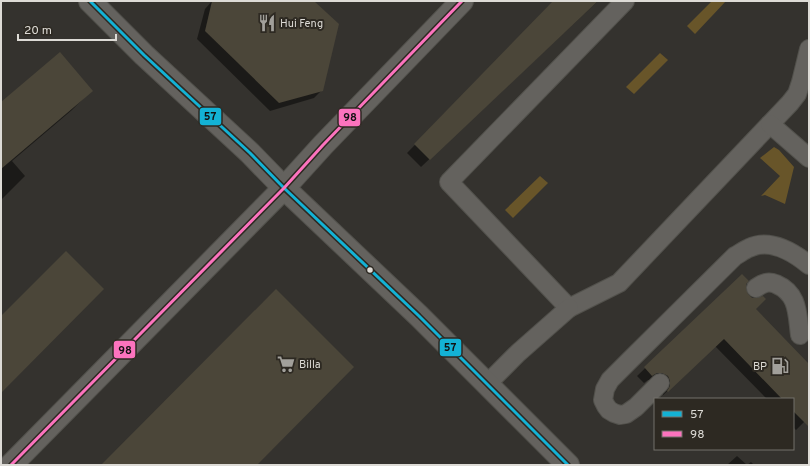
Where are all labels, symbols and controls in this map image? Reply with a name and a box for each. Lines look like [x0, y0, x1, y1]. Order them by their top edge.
restaurant icon: Hui Feng [257, 13, 277, 33]
scale bar [18, 16, 116, 42]
place label: Hui Feng [280, 17, 323, 31]
text: 20 m [24, 23, 52, 39]
line badge: 57 [199, 107, 222, 126]
line badge: 98 [338, 108, 361, 127]
text: 57 [204, 110, 216, 124]
text: 98 [343, 111, 357, 125]
unlabelled marker [365, 265, 375, 275]
line badge: 57 [439, 338, 462, 357]
line badge: 98 [113, 340, 136, 359]
text: 57 [444, 341, 456, 355]
text: 98 [118, 344, 132, 358]
supermarket icon: Billa [276, 354, 296, 374]
fuel station icon: BP [770, 356, 790, 376]
place label: Billa [299, 358, 321, 372]
place label: BP [753, 360, 767, 374]
legend [654, 398, 794, 450]
text: 57 [690, 407, 704, 423]
text: 98 [690, 427, 705, 443]

